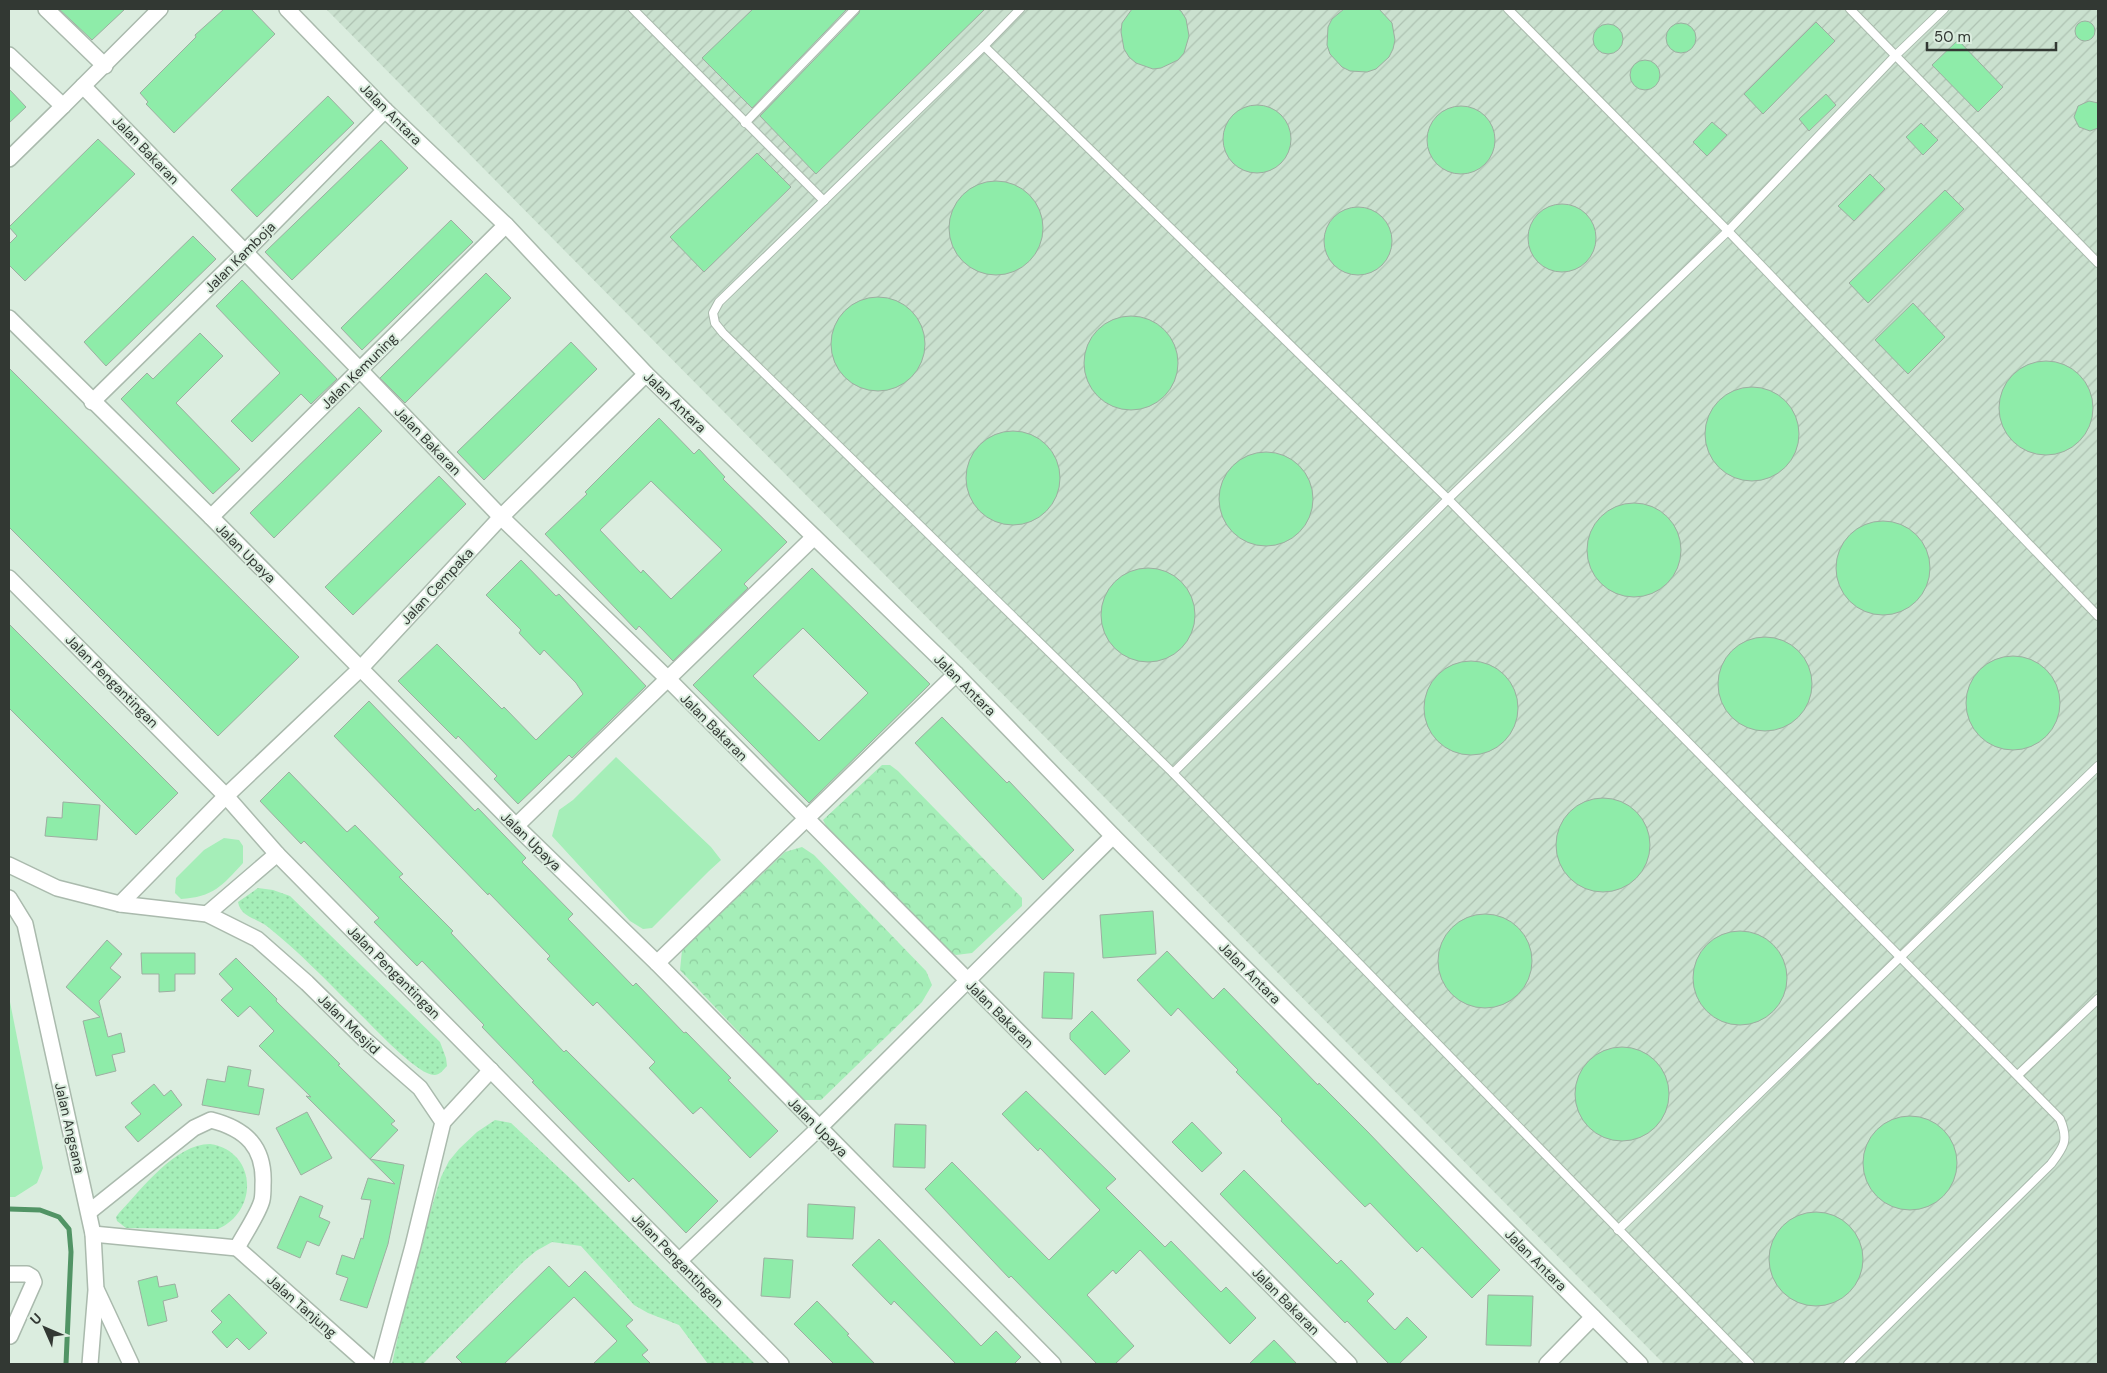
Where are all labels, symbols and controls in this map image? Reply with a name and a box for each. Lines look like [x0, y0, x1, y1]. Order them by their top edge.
scale bar [1927, 20, 2056, 52]
text: 50 m [1934, 27, 1971, 47]
street label: Jalan Antara [356, 79, 426, 149]
street label: Jalan Bakaran [109, 112, 183, 188]
street label: Jalan Kamboja [201, 218, 279, 296]
street label: Jalan Kemuning [317, 329, 401, 413]
street label: Jalan Antara [640, 368, 710, 436]
street label: Jalan Bakaran [391, 403, 465, 479]
street label: Jalan Upaya [212, 519, 280, 587]
street label: Jalan Cempaka [397, 544, 477, 628]
street label: Jalan Pengantingan [62, 631, 162, 731]
street label: Jalan Antara [930, 650, 1000, 720]
street label: Jalan Bakaran [676, 689, 752, 765]
street label: Jalan Upaya [497, 808, 565, 874]
street label: Jalan Pengantingan [344, 922, 444, 1022]
street label: Jalan Antara [1215, 938, 1285, 1008]
street label: Jalan Bakaran [962, 976, 1038, 1052]
street label: Jalan Mesjid [314, 990, 384, 1058]
street label: Jalan Angsana [51, 1081, 89, 1175]
street label: Jalan Upaya [784, 1093, 852, 1161]
street label: Jalan Pengantingan [628, 1209, 728, 1311]
street label: Jalan Antara [1501, 1225, 1571, 1295]
street label: Jalan Bakaran [1248, 1263, 1324, 1339]
street label: Jalan Tanjung [263, 1271, 341, 1341]
north arrow [20, 1303, 70, 1353]
text: U [26, 1309, 46, 1329]

